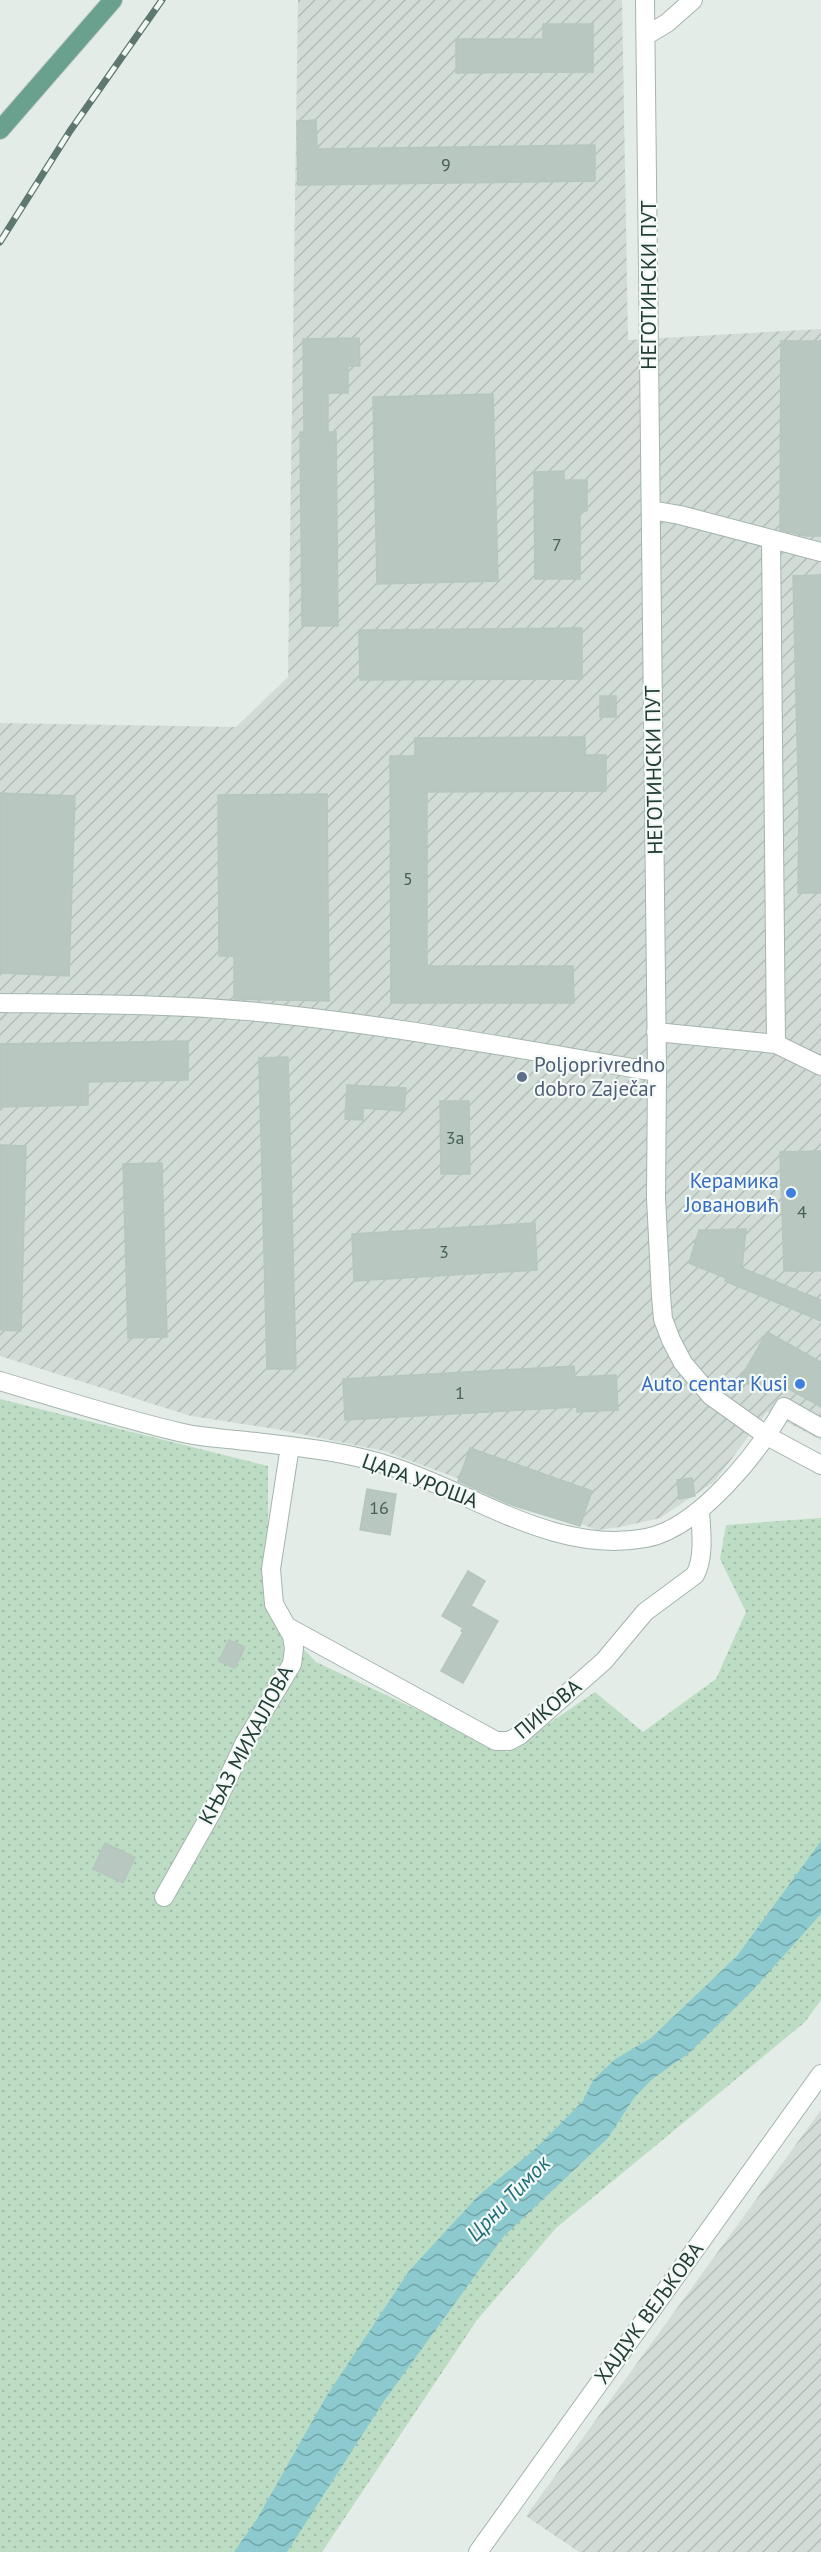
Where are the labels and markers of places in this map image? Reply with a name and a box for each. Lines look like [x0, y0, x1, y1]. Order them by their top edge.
place label: Poljoprivredno dobro Zaječar [534, 1051, 665, 1102]
marker: Poljoprivredno dobro Zaječar [515, 1070, 529, 1084]
place label: Керамика Јовановић [684, 1167, 779, 1218]
marker: Керамика Јовановић [784, 1186, 798, 1200]
place label: Auto centar Kusi [641, 1370, 788, 1397]
marker: Auto centar Kusi [793, 1377, 807, 1391]

